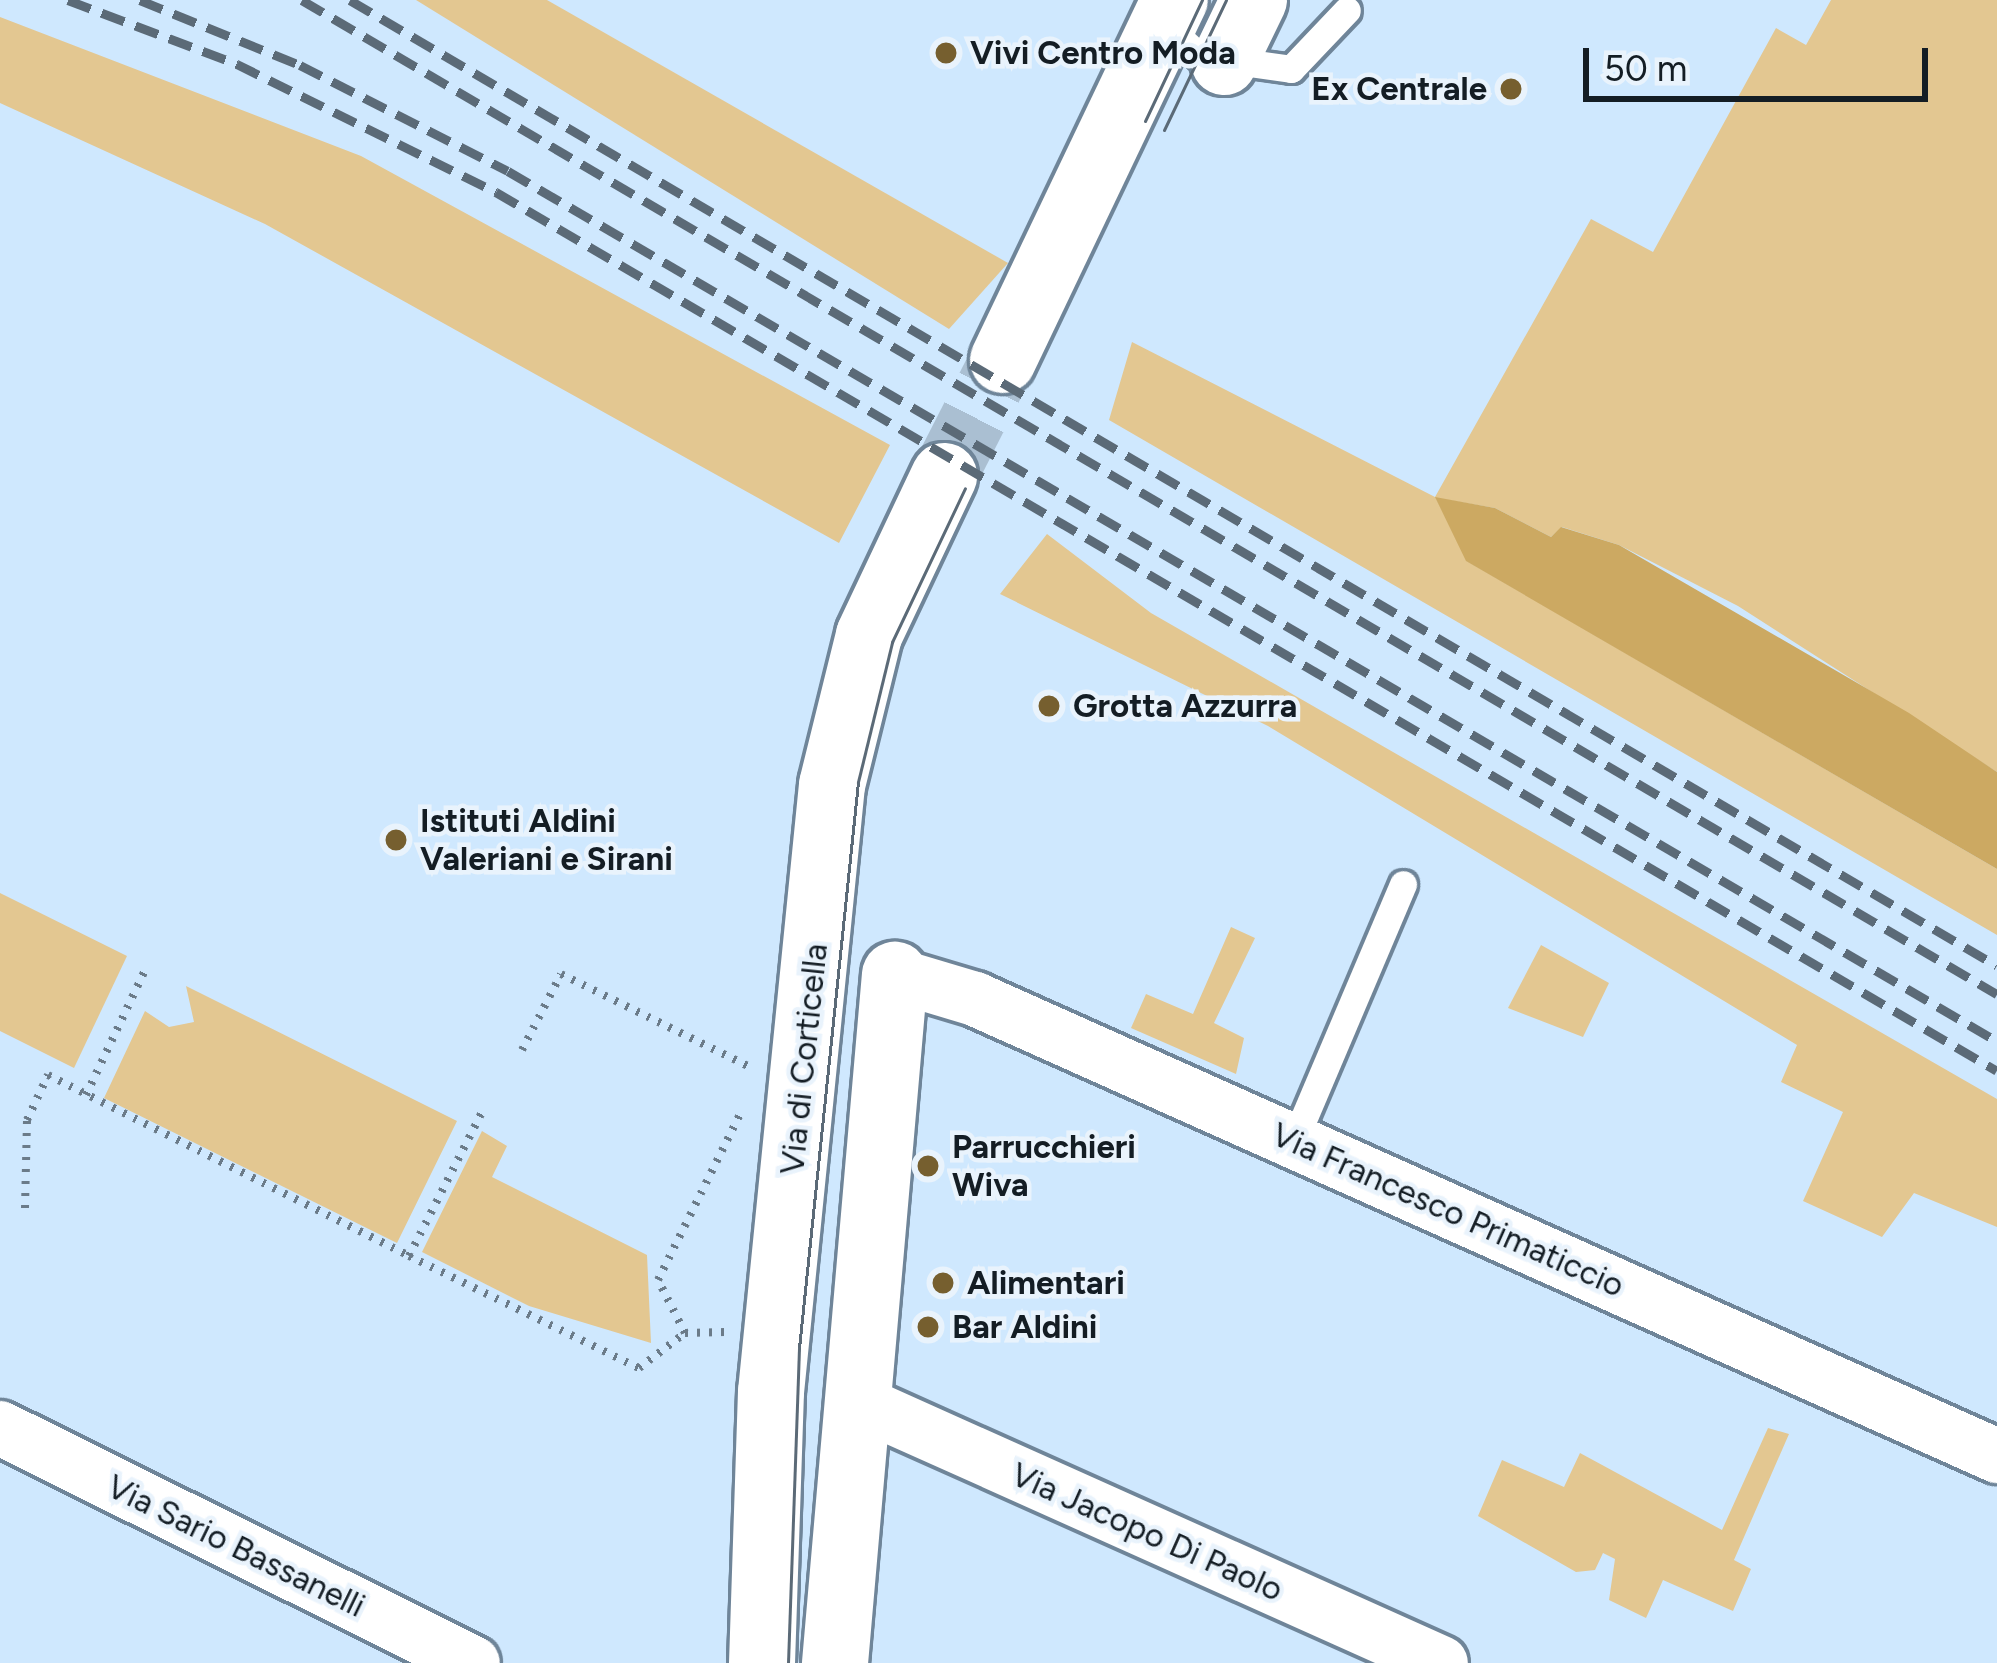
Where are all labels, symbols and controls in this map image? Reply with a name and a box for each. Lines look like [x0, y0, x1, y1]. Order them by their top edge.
scale bar [1589, 24, 1934, 98]
place label: Vivi Centro Moda [970, 33, 1236, 73]
marker: Vivi Centro Moda [933, 40, 959, 66]
text: 50 m [1604, 47, 1687, 90]
place label: Ex Centrale [1311, 69, 1487, 109]
marker: Ex Centrale [1498, 76, 1524, 102]
place label: Grotta Azzurra [1073, 686, 1297, 726]
marker: Grotta Azzurra [1036, 693, 1062, 719]
place label: Istituti Aldini Valeriani e Sirani [420, 801, 673, 879]
marker: Istituti Aldini Valeriani e Sirani [383, 827, 409, 853]
street label: Via di Corticella [772, 942, 836, 1176]
street label: Via Francesco Primaticcio [1266, 1114, 1630, 1306]
place label: Parrucchieri Wiva [952, 1127, 1136, 1205]
marker: Parrucchieri Wiva [915, 1153, 941, 1179]
place label: Alimentari [967, 1263, 1125, 1303]
marker: Alimentari [930, 1270, 956, 1296]
place label: Bar Aldini [952, 1307, 1097, 1347]
marker: Bar Aldini [915, 1314, 941, 1340]
street label: Via Jacopo Di Paolo [1005, 1454, 1289, 1610]
street label: Via Sario Bassanelli [101, 1466, 371, 1626]

